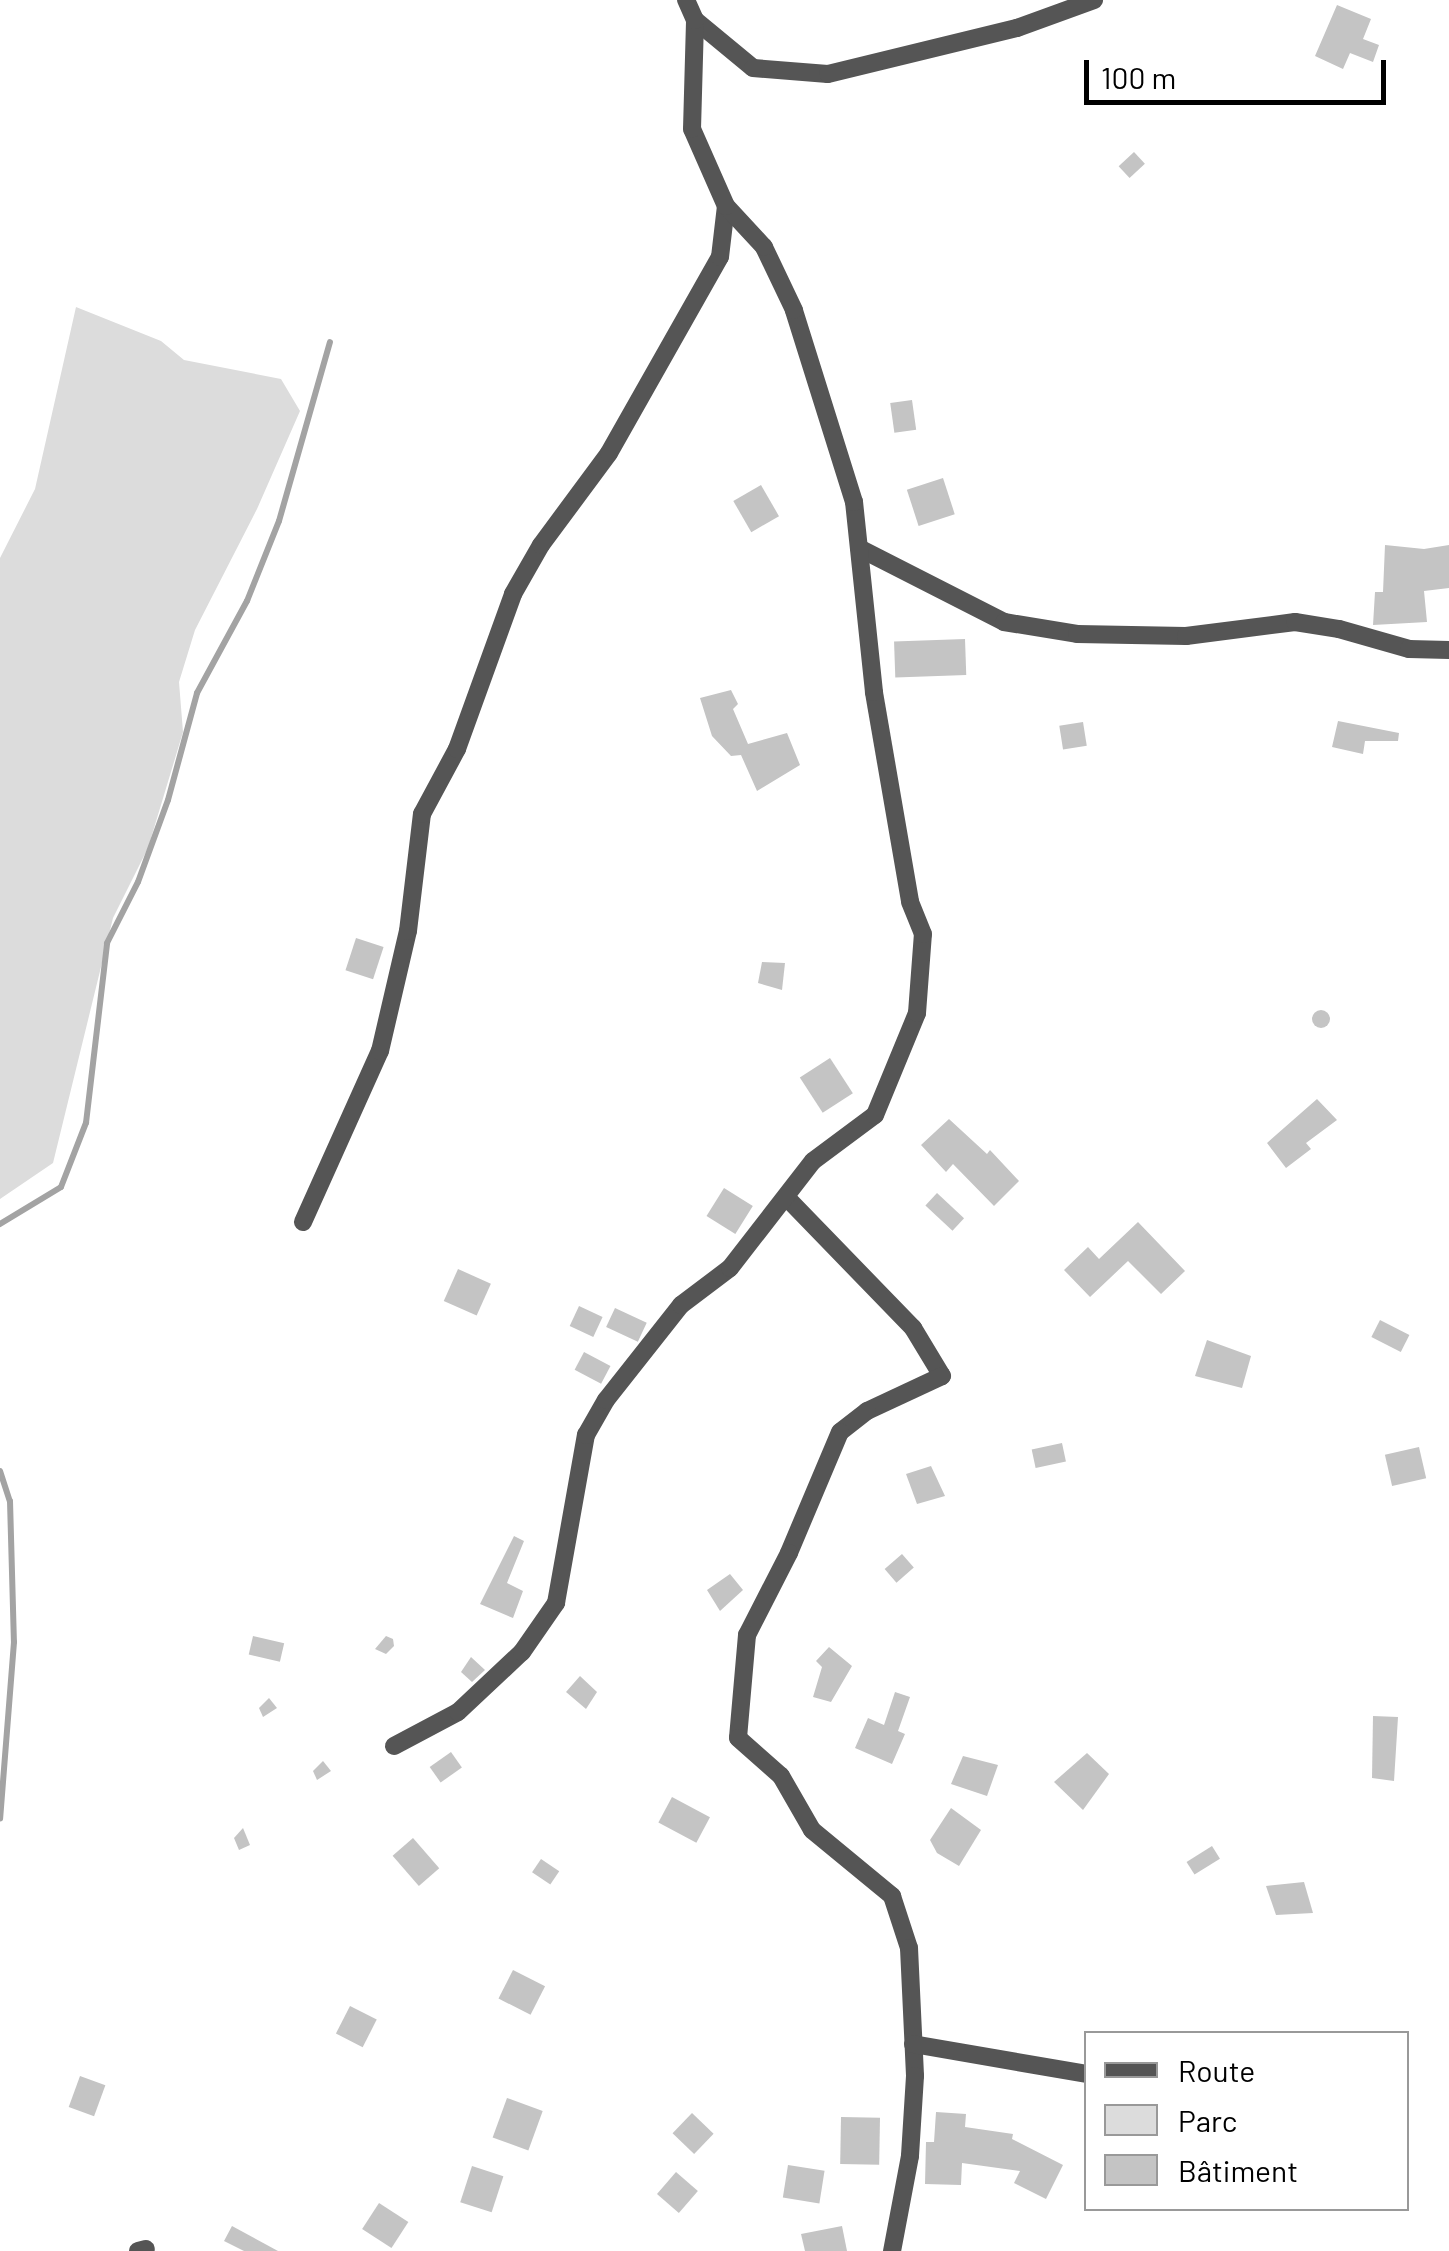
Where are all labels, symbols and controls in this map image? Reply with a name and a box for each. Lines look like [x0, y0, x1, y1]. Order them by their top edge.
scale bar [1089, 40, 1392, 102]
text: 100 m [1101, 59, 1176, 95]
legend [1084, 2031, 1409, 2211]
text: Route [1178, 2052, 1255, 2088]
text: Parc [1178, 2102, 1237, 2138]
text: Bâtiment [1178, 2152, 1298, 2188]

